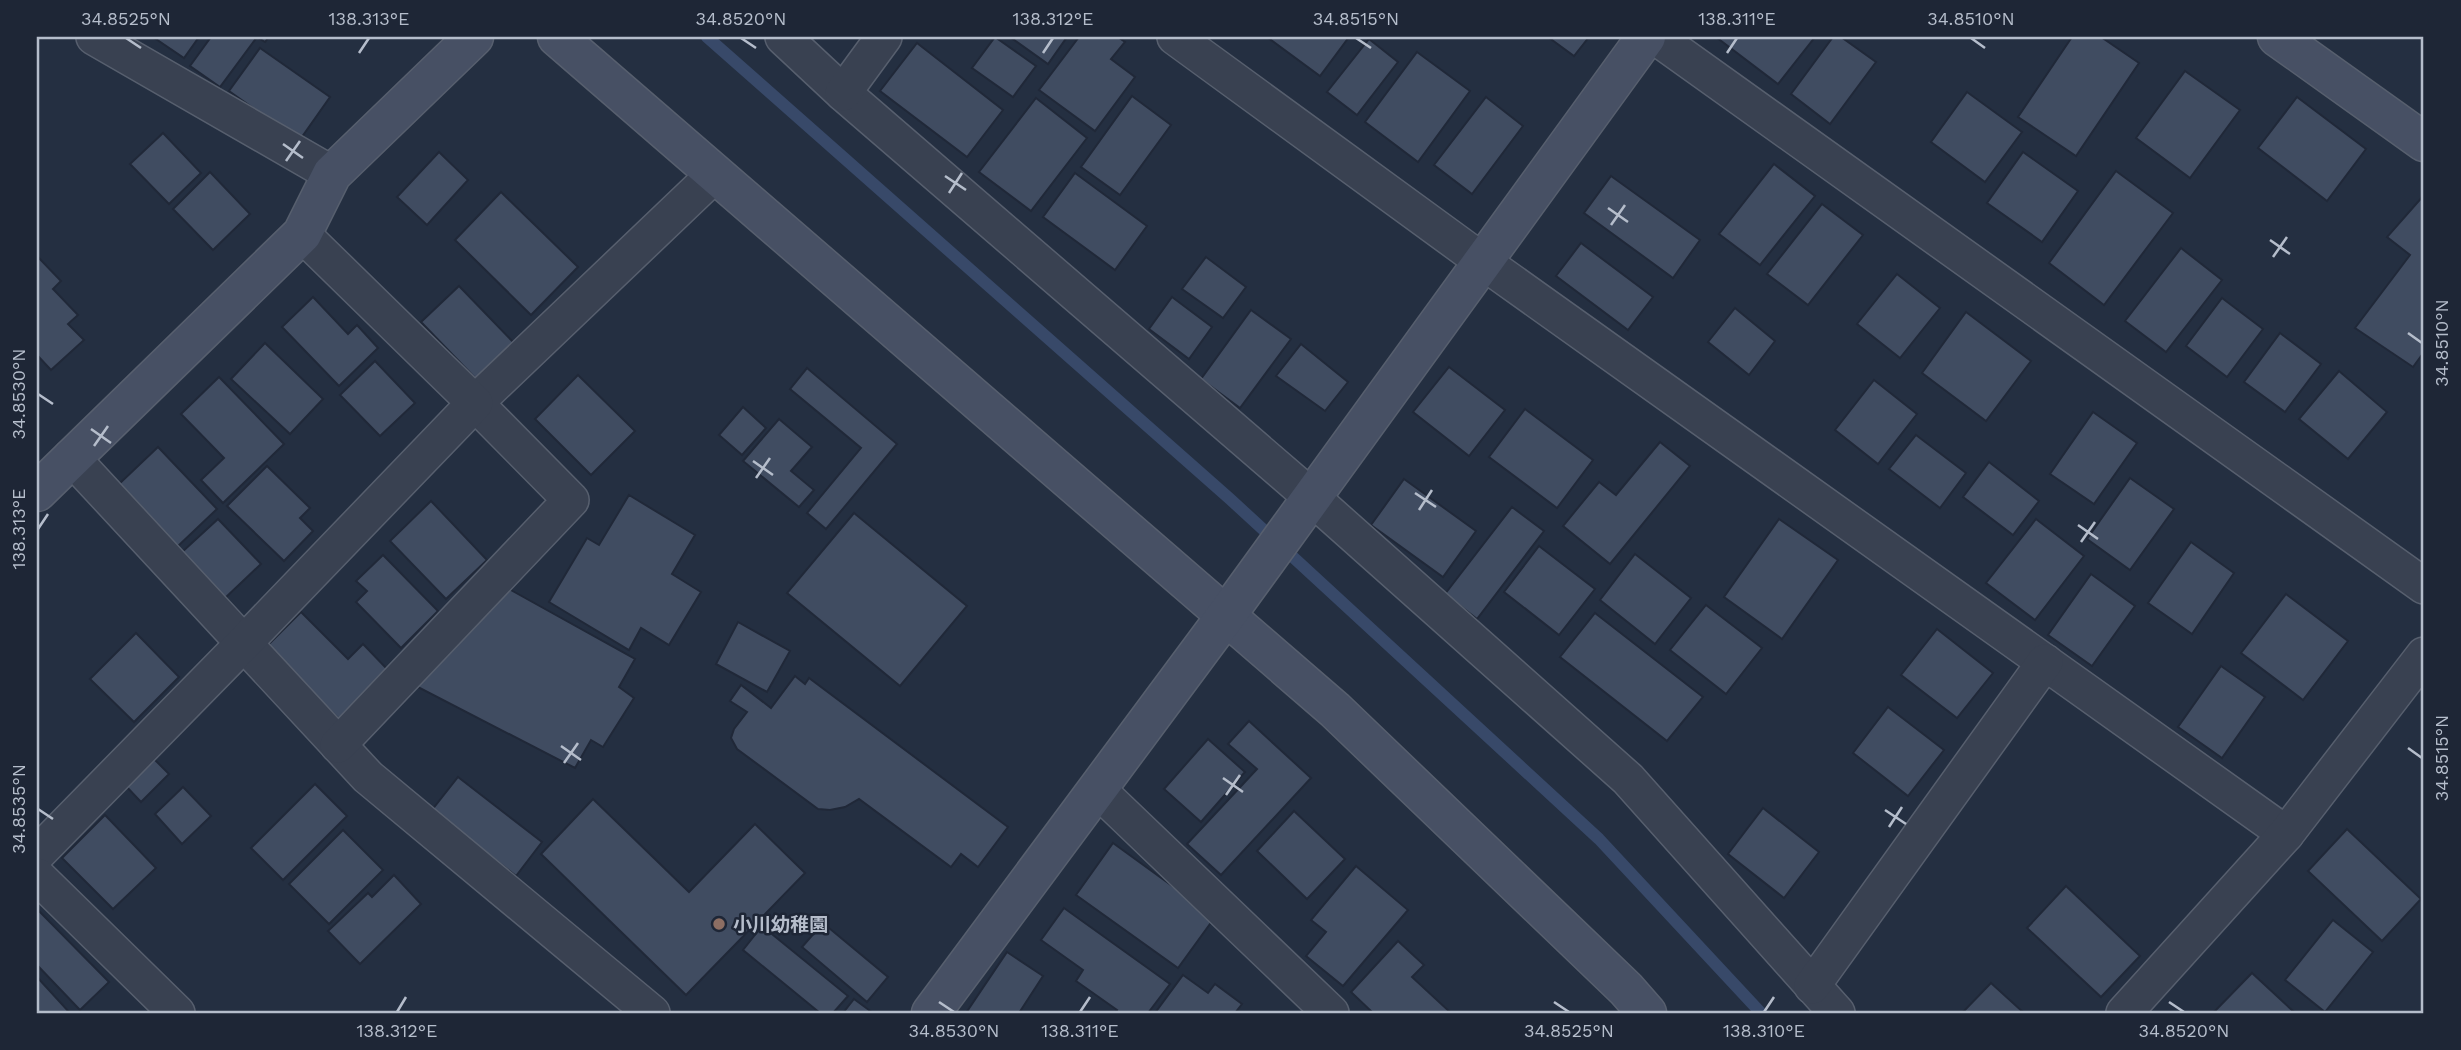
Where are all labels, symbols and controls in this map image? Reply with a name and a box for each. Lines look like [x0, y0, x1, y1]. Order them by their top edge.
text: 34.8525°N [81, 8, 171, 29]
text: 138.313°E [328, 8, 410, 29]
text: 34.8520°N [696, 8, 786, 29]
text: 138.312°E [1012, 8, 1094, 29]
text: 34.8515°N [1313, 8, 1399, 29]
text: 138.311°E [1698, 8, 1776, 29]
text: 34.8510°N [1927, 8, 2015, 29]
text: 34.8510°N [2431, 299, 2452, 387]
text: 34.8530°N [8, 349, 29, 439]
text: 138.313°E [8, 488, 29, 570]
text: 34.8515°N [2431, 715, 2452, 801]
text: 34.8535°N [8, 764, 29, 854]
place label: 小川幼稚園 [733, 913, 828, 936]
marker: 小川幼稚園 [711, 916, 727, 932]
text: 138.312°E [356, 1020, 438, 1041]
text: 34.8530°N [909, 1020, 999, 1041]
text: 138.311°E [1041, 1020, 1119, 1041]
text: 34.8525°N [1524, 1020, 1614, 1041]
text: 138.310°E [1723, 1020, 1805, 1041]
text: 34.8520°N [2139, 1020, 2229, 1041]

